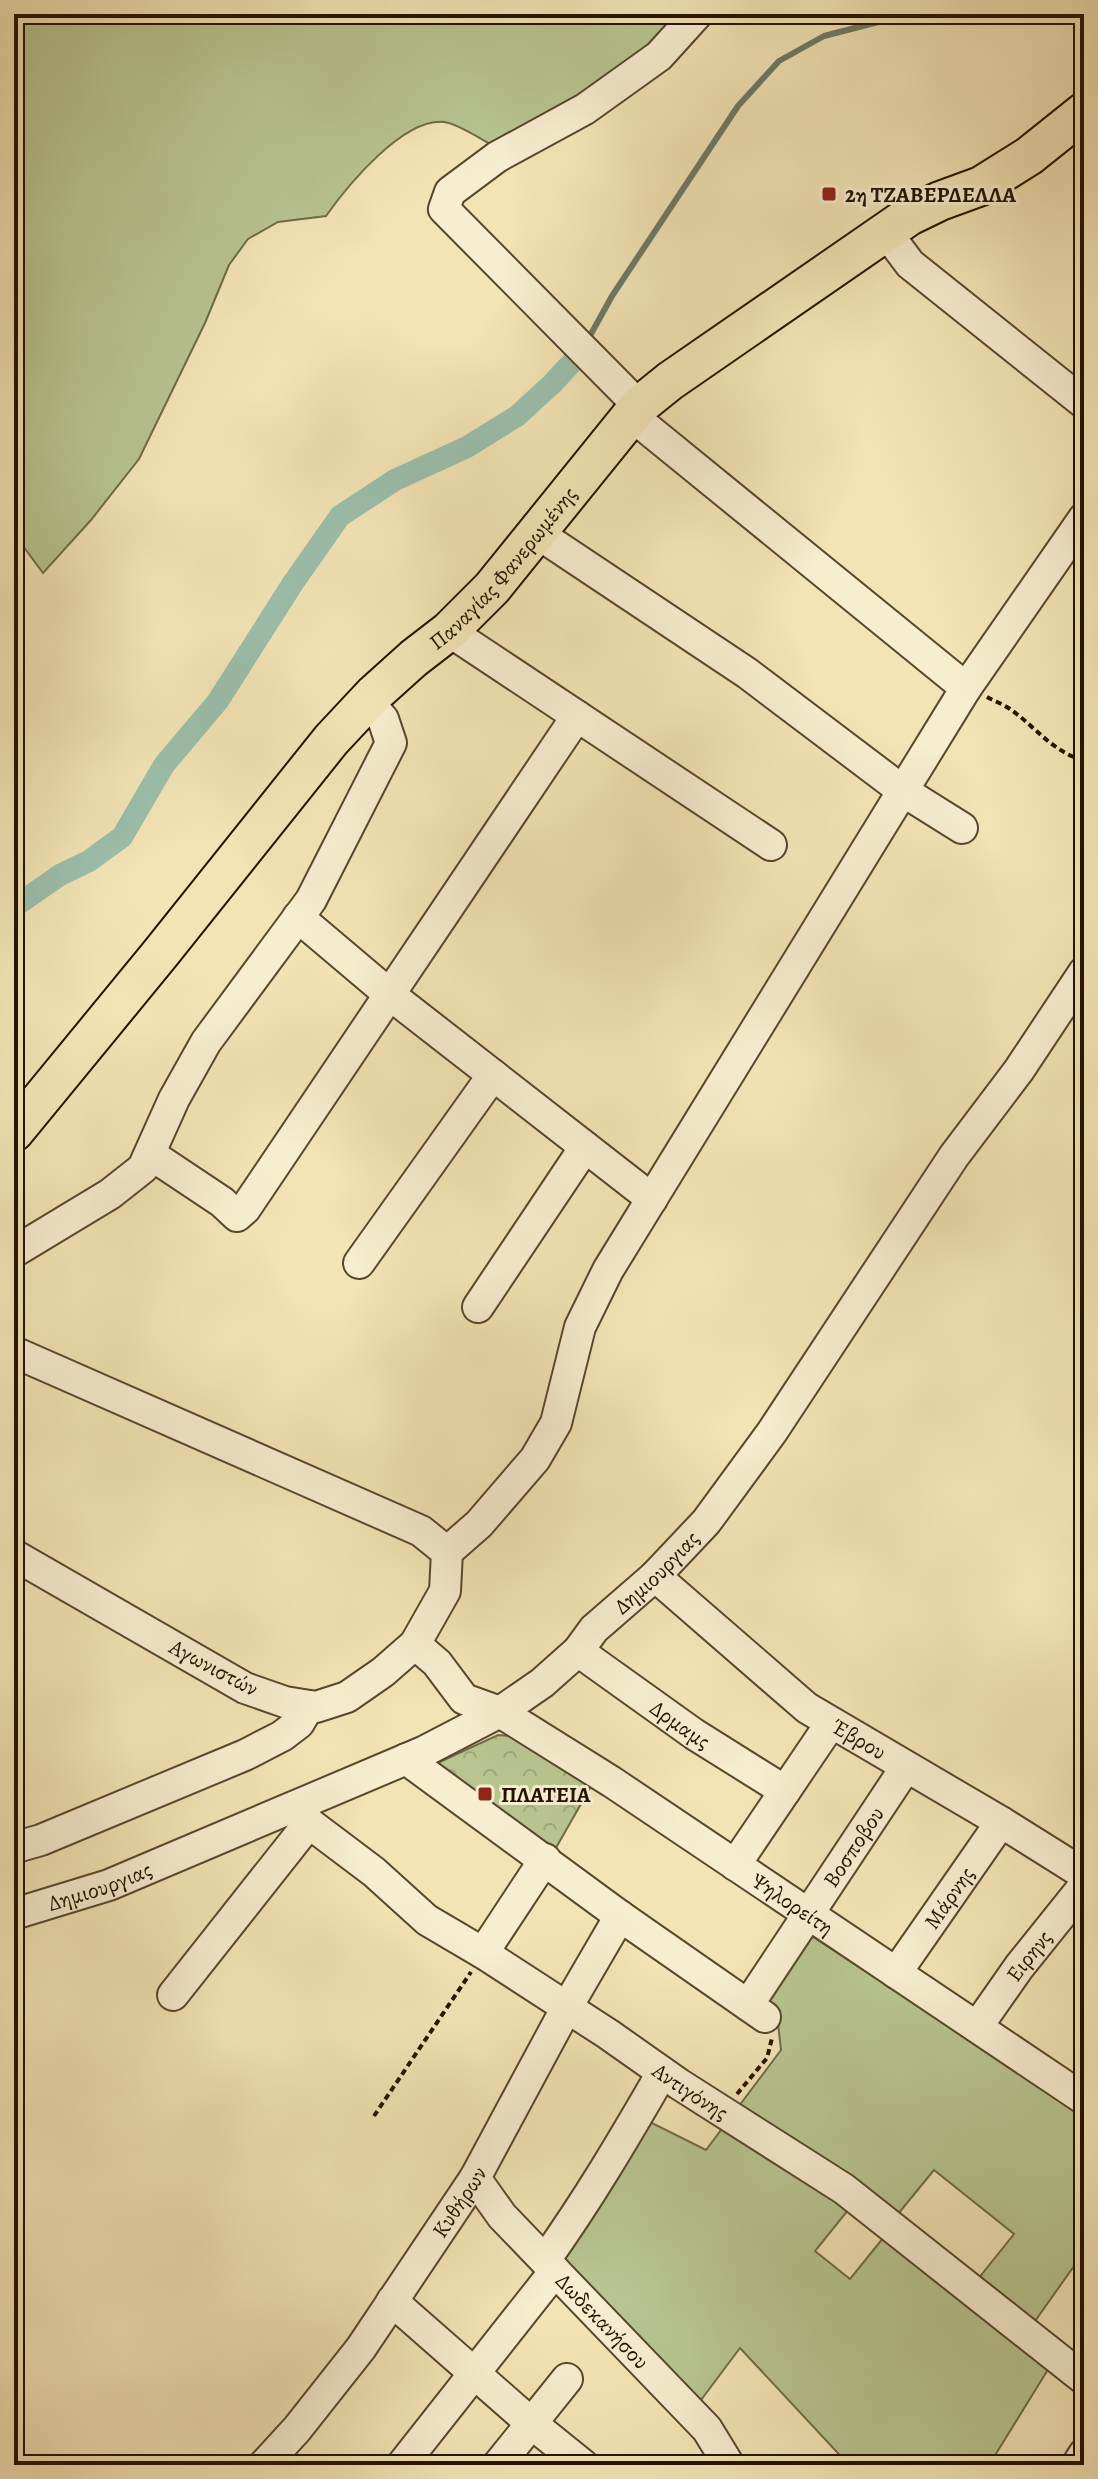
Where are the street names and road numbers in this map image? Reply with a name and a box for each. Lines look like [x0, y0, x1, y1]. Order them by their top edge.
street label: Παναγίας Φανερωμένης [423, 480, 584, 657]
street label: Δημιουργιας [608, 1524, 706, 1621]
street label: Αγωνιστών [163, 1632, 263, 1704]
street label: Δρμαμς [644, 1693, 716, 1757]
street label: Έβρου [826, 1712, 892, 1767]
street label: Βοσποβου [816, 1801, 892, 1893]
street label: Δημιουργιας [44, 1855, 157, 1919]
street label: Μάρνης [917, 1861, 982, 1935]
street label: Ψηλορείτη [745, 1866, 839, 1943]
street label: Ειρηνς [999, 1924, 1059, 1988]
street label: Αντιγόνης [645, 2055, 734, 2128]
street label: Κυθήρων [425, 2162, 494, 2244]
street label: Δωδεκανήσου [549, 2267, 655, 2376]

